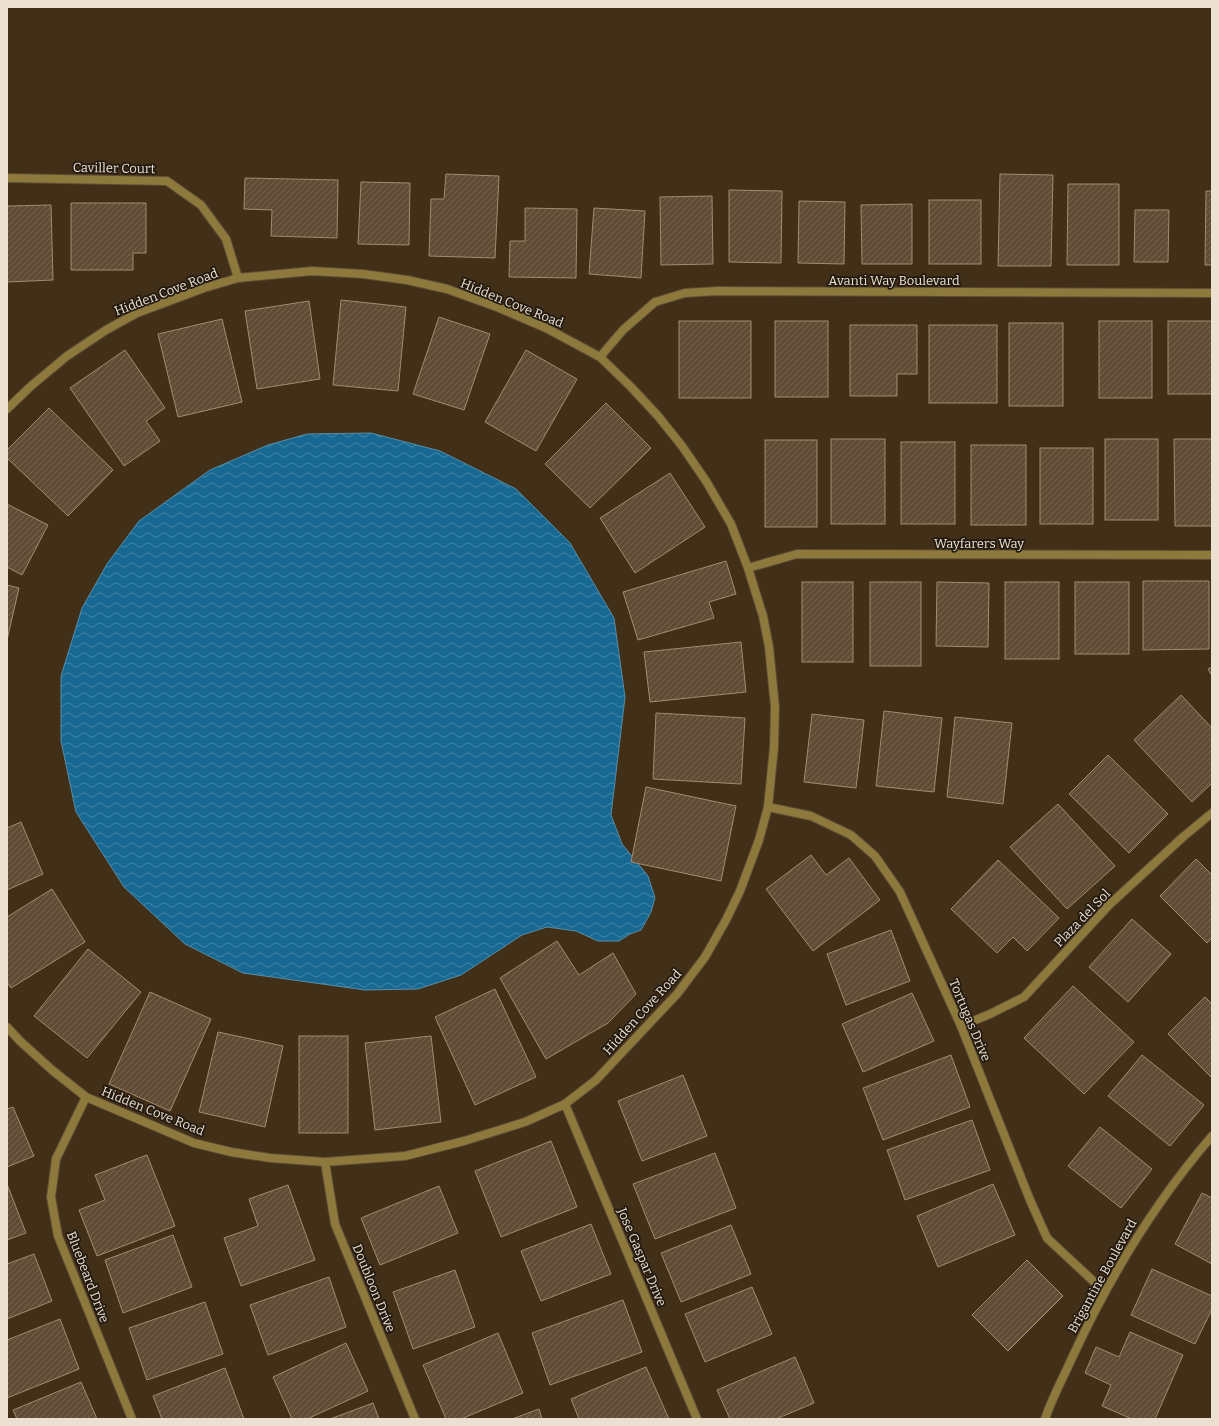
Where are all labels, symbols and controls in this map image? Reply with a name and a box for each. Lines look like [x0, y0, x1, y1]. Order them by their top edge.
street label: Caviller Court [73, 160, 156, 176]
street label: Hidden Cove Road [112, 265, 220, 319]
street label: Avanti Way Boulevard [828, 273, 960, 288]
street label: Hidden Cove Road [458, 275, 566, 331]
street label: Wayfarers Way [934, 536, 1024, 551]
street label: Plaza del Sol [1051, 886, 1113, 950]
street label: Hidden Cove Road [600, 966, 684, 1058]
street label: Tortugas Drive [946, 977, 994, 1063]
street label: Hidden Cove Road [99, 1083, 207, 1139]
street label: Jose Gaspar Drive [614, 1205, 670, 1309]
street label: Brigantine Boulevard [1064, 1216, 1140, 1336]
street label: Bluebeard Drive [64, 1229, 112, 1325]
street label: Doubloon Drive [349, 1242, 399, 1334]

